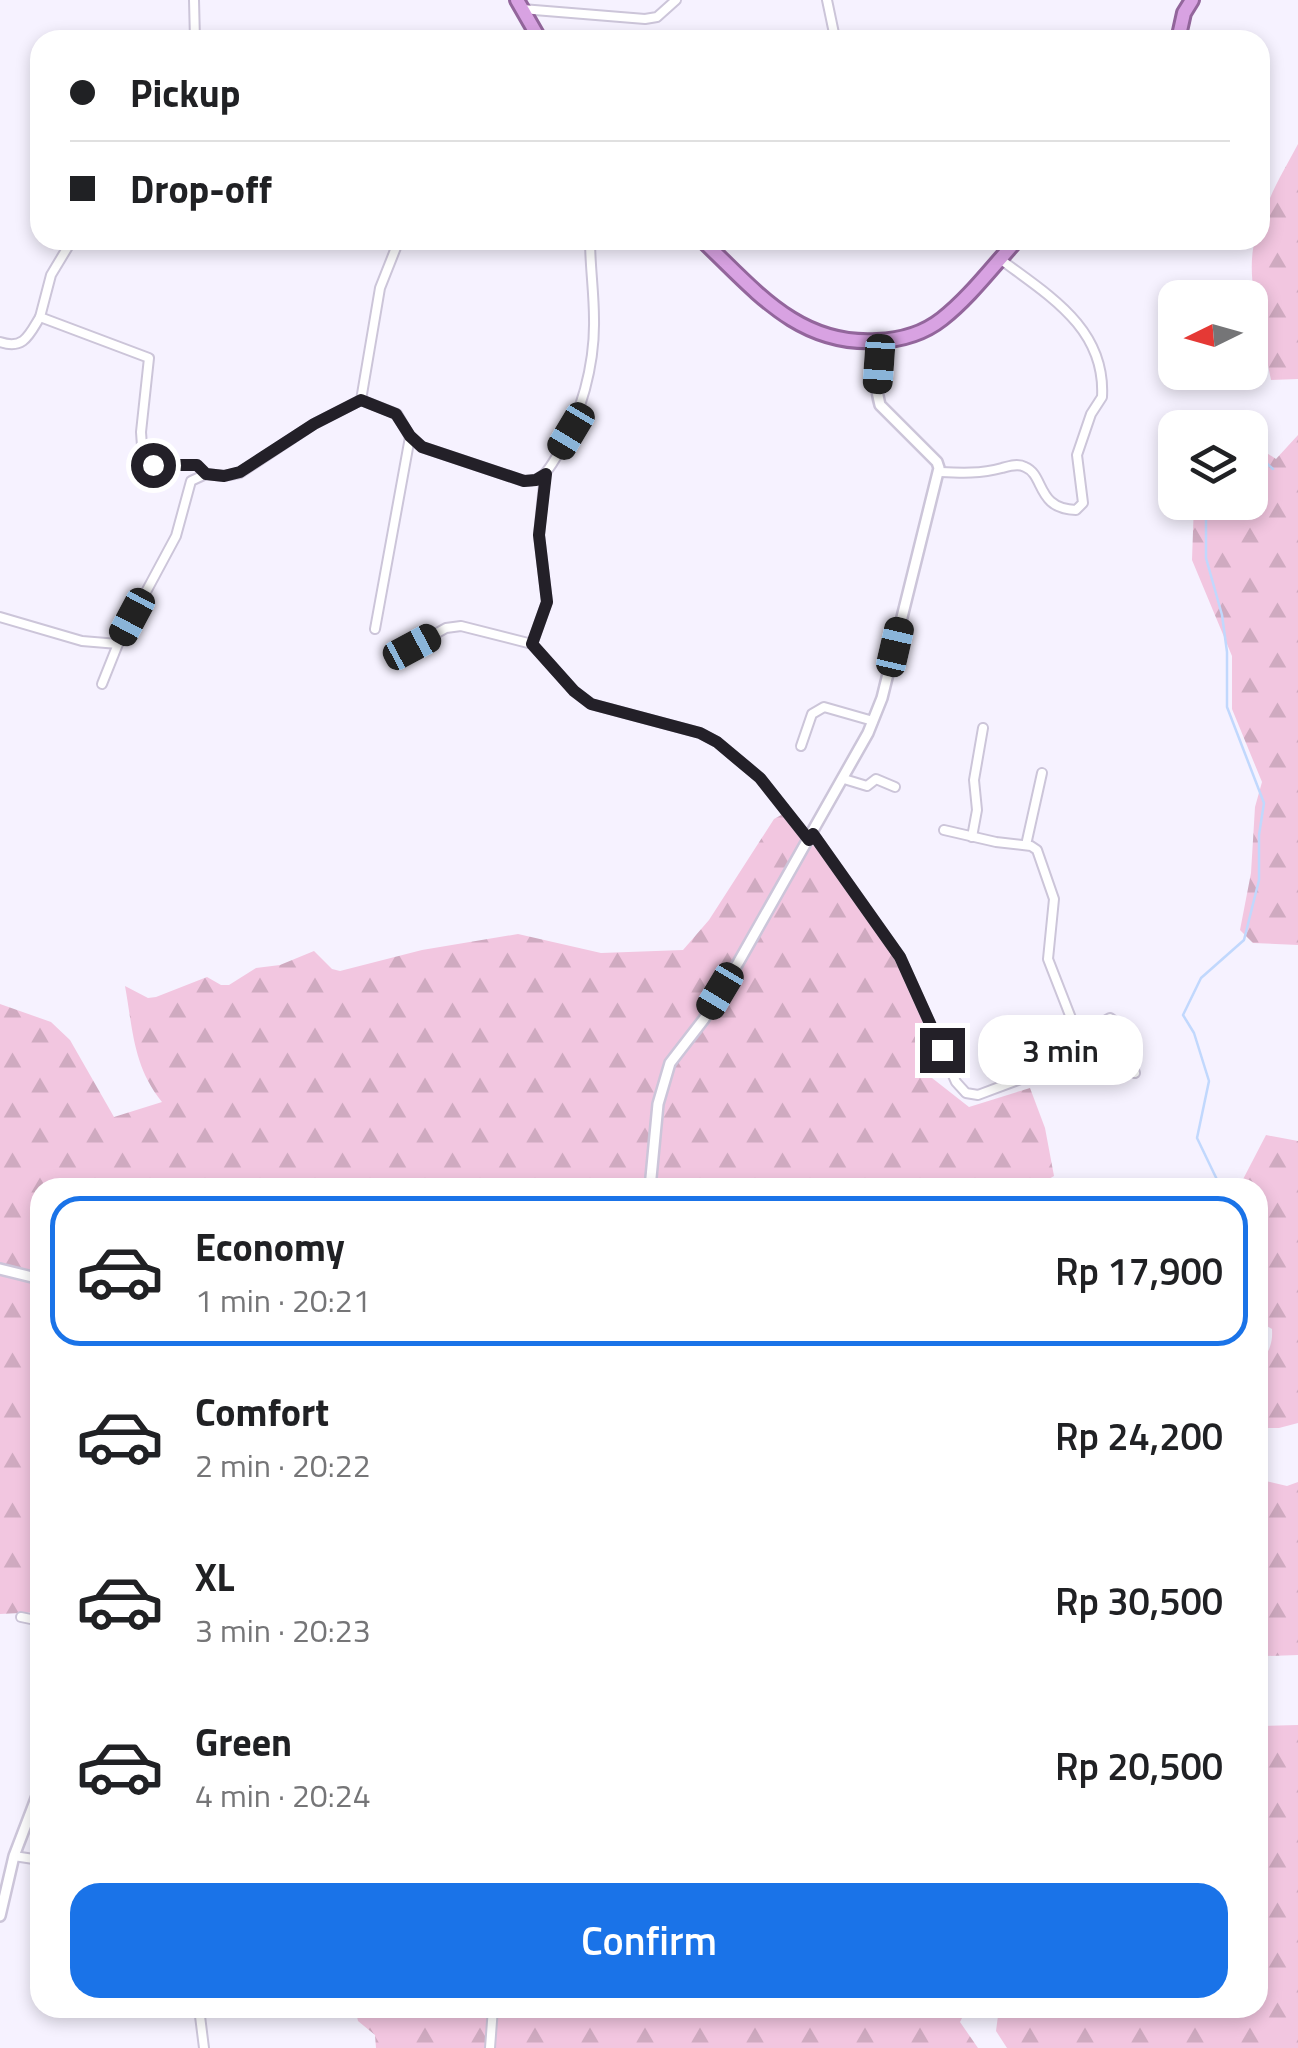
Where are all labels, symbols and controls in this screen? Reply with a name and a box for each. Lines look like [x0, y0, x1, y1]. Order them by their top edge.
text: Pickup [130, 64, 240, 122]
text: Drop-off [130, 160, 272, 218]
north arrow [1158, 280, 1268, 390]
map controls [1158, 280, 1268, 520]
car [862, 333, 896, 395]
car [543, 398, 599, 464]
button: layers [1158, 410, 1268, 520]
route start [131, 443, 176, 488]
car [105, 583, 159, 651]
car [874, 614, 916, 680]
car [378, 620, 446, 674]
car [692, 958, 748, 1024]
callout: 3 min [977, 1015, 1142, 1085]
text: 3 min [1022, 1026, 1099, 1074]
route end [920, 1028, 965, 1073]
text: Economy [195, 1218, 345, 1276]
icon: car [75, 1226, 165, 1316]
text: Rp 17,900 [1055, 1242, 1223, 1300]
text: 1 min · 20:21 [195, 1276, 371, 1324]
text: Comfort [195, 1383, 329, 1441]
icon: car [75, 1391, 165, 1481]
text: Rp 24,200 [1055, 1407, 1223, 1465]
text: 2 min · 20:22 [195, 1441, 371, 1489]
text: XL [195, 1548, 235, 1606]
icon: car [75, 1556, 165, 1646]
text: Rp 30,500 [1055, 1572, 1223, 1630]
text: 3 min · 20:23 [195, 1606, 371, 1654]
text: Green [195, 1713, 292, 1771]
icon: car [75, 1721, 165, 1811]
text: Rp 20,500 [1055, 1737, 1223, 1795]
text: 4 min · 20:24 [195, 1771, 371, 1819]
button: Confirm [70, 1883, 1228, 1998]

